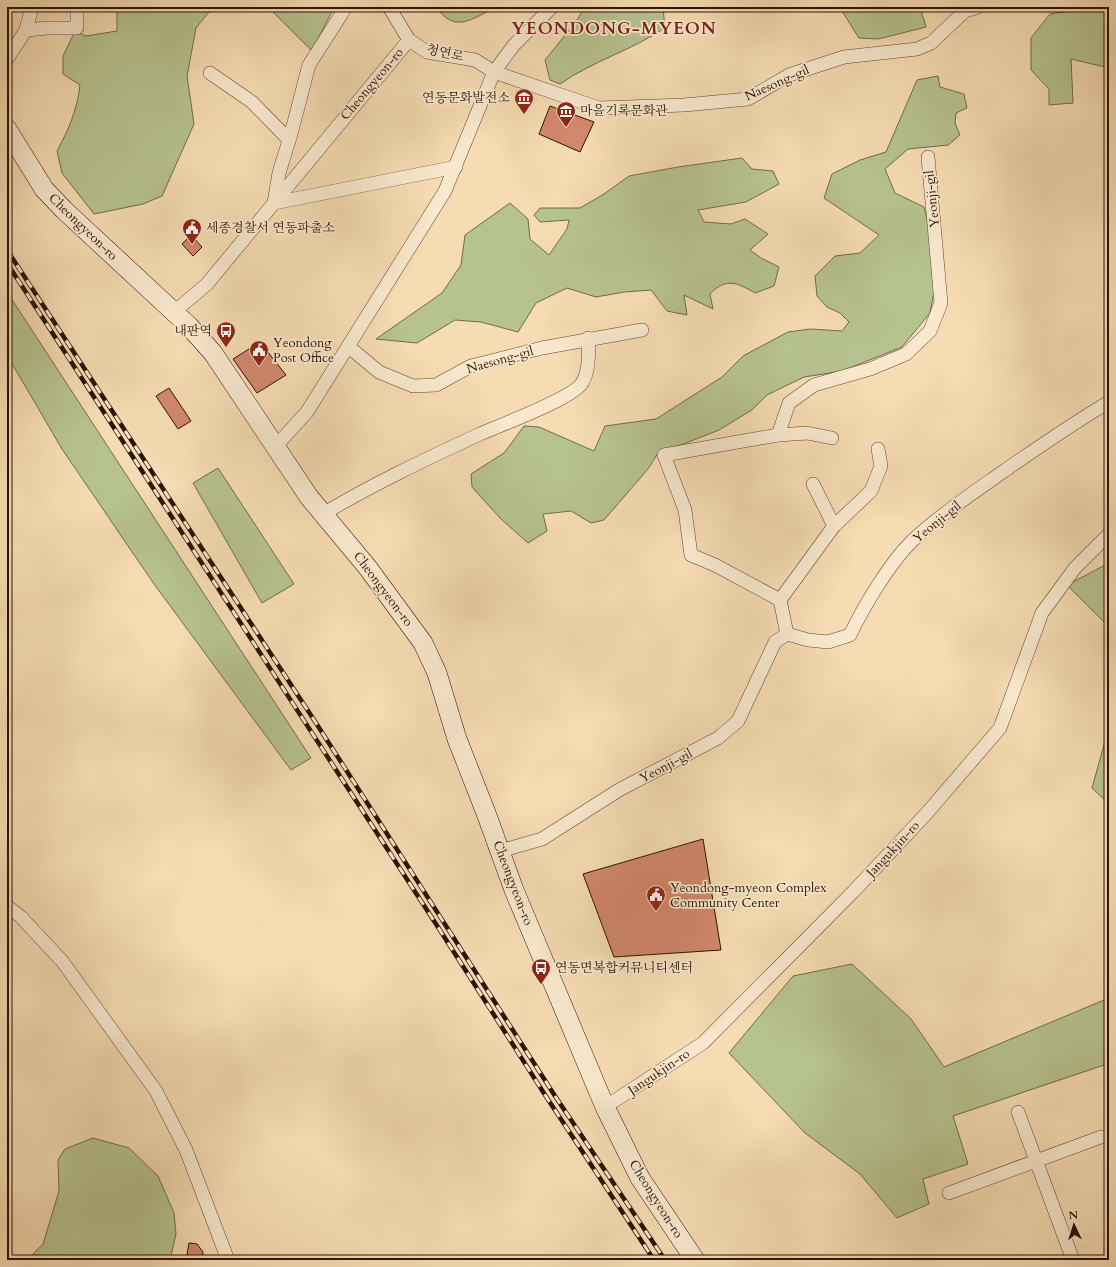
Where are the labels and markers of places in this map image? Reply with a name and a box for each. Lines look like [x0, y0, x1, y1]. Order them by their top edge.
museum icon: 연동문화발전소 [513, 87, 535, 115]
place label: 연동문화발전소 [422, 89, 510, 107]
museum icon: 마을기록문화관 [555, 100, 577, 128]
place label: 마을기록문화관 [580, 102, 668, 120]
public building icon: 세종경찰서 연동파출소 [181, 217, 203, 245]
place label: 세종경찰서 연동파출소 [206, 219, 336, 237]
bus stop icon: 내판역 [215, 320, 237, 348]
place label: 내판역 [174, 322, 212, 340]
place label: Yeondong Post Office [273, 334, 334, 367]
public building icon: Yeondong Post Office [248, 339, 270, 367]
place label: Yeondong-myeon Complex Community Center [670, 879, 827, 912]
public building icon: Yeondong-myeon Complex Community Center [645, 884, 667, 912]
bus stop icon: 연동면복합커뮤니티센터 [530, 957, 552, 985]
place label: 연동면복합커뮤니티센터 [555, 959, 693, 977]

